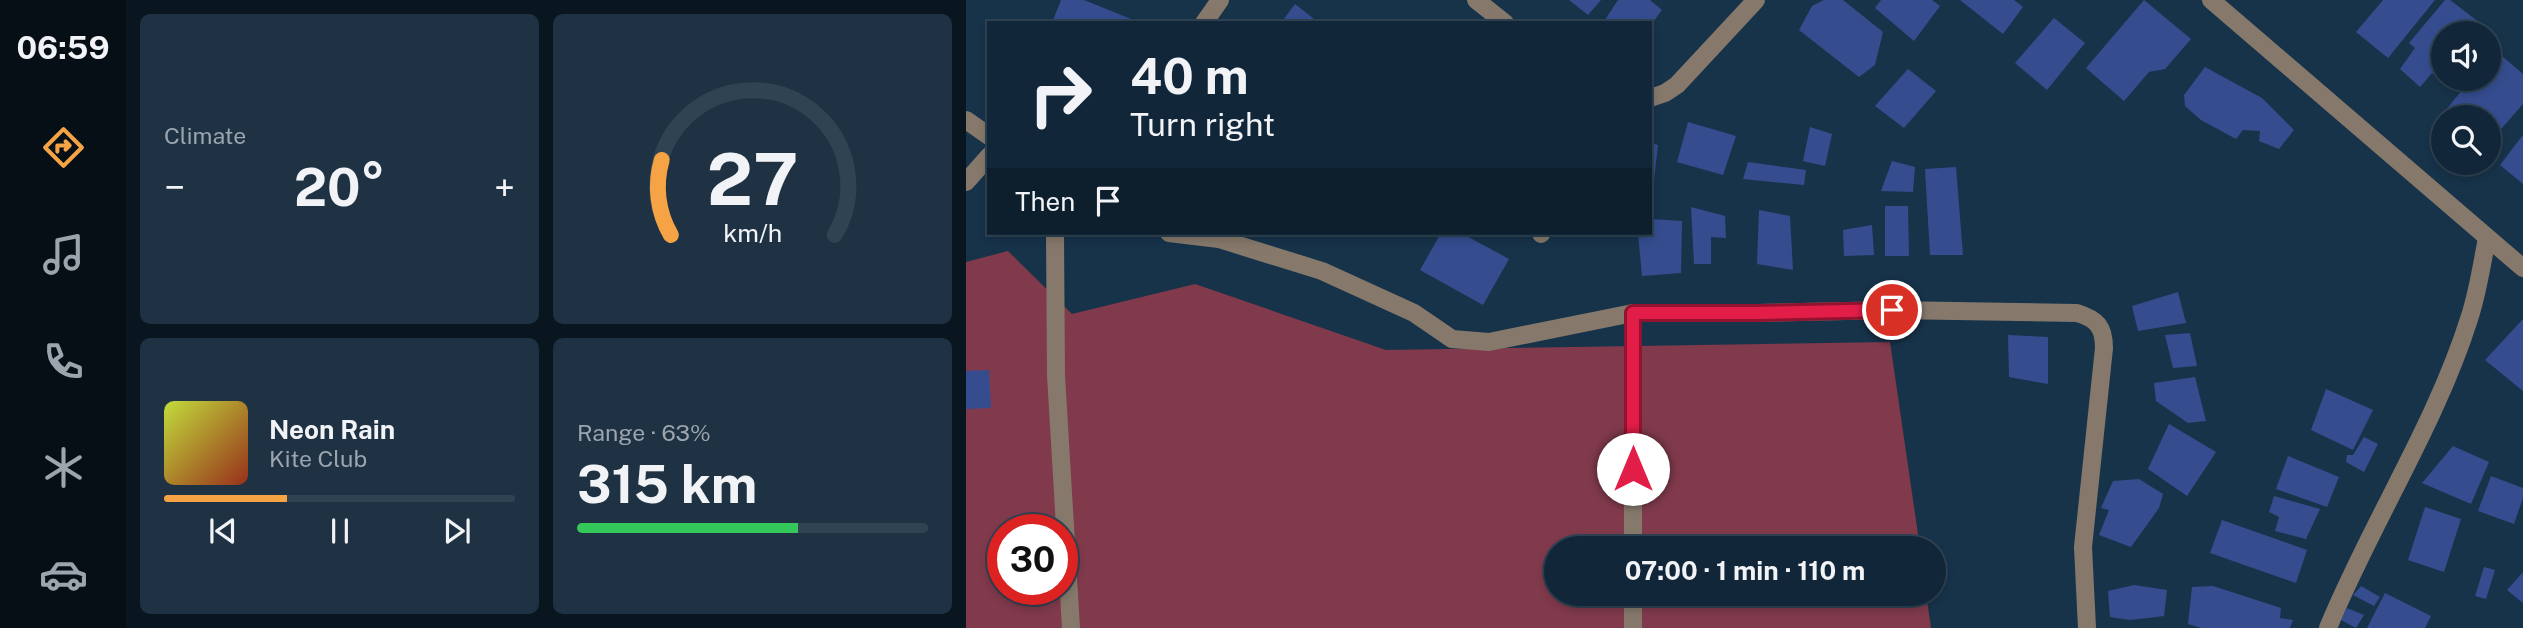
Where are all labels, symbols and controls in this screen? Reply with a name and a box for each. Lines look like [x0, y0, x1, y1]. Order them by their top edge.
map controls [2431, 21, 2501, 175]
button: sound [2431, 21, 2501, 91]
text: 06:59 [17, 29, 109, 66]
text: 40 m [1130, 47, 1249, 105]
icon: right [1015, 49, 1106, 140]
button: search [2431, 105, 2501, 175]
text: Turn right [1130, 106, 1275, 143]
text: Climate [164, 122, 246, 149]
icon: directions [39, 123, 88, 172]
text: 27 [707, 136, 798, 221]
text: 20° [294, 157, 385, 218]
text: − [164, 165, 185, 210]
text: + [494, 165, 515, 210]
icon: arrive [1089, 182, 1127, 220]
text: Then [1015, 186, 1075, 217]
text: km/h [723, 218, 782, 248]
icon: music [39, 230, 88, 279]
pin [1862, 280, 1922, 340]
icon: arrive [1873, 291, 1911, 329]
icon: phone [39, 337, 88, 386]
text: Neon Rain [269, 414, 395, 445]
text: Range · 63% [577, 419, 711, 446]
position arrow [1596, 432, 1670, 506]
icon: climate [39, 443, 88, 492]
text: Kite Club [269, 445, 367, 472]
text: 315 km [577, 454, 757, 515]
icon: previous [204, 512, 242, 550]
icon: pause [321, 512, 359, 550]
icon: next [438, 512, 476, 550]
speed limit sign: 30 [987, 514, 1078, 605]
icon: car [39, 550, 88, 599]
text: 07:00 · 1 min · 110 m [1625, 555, 1865, 586]

